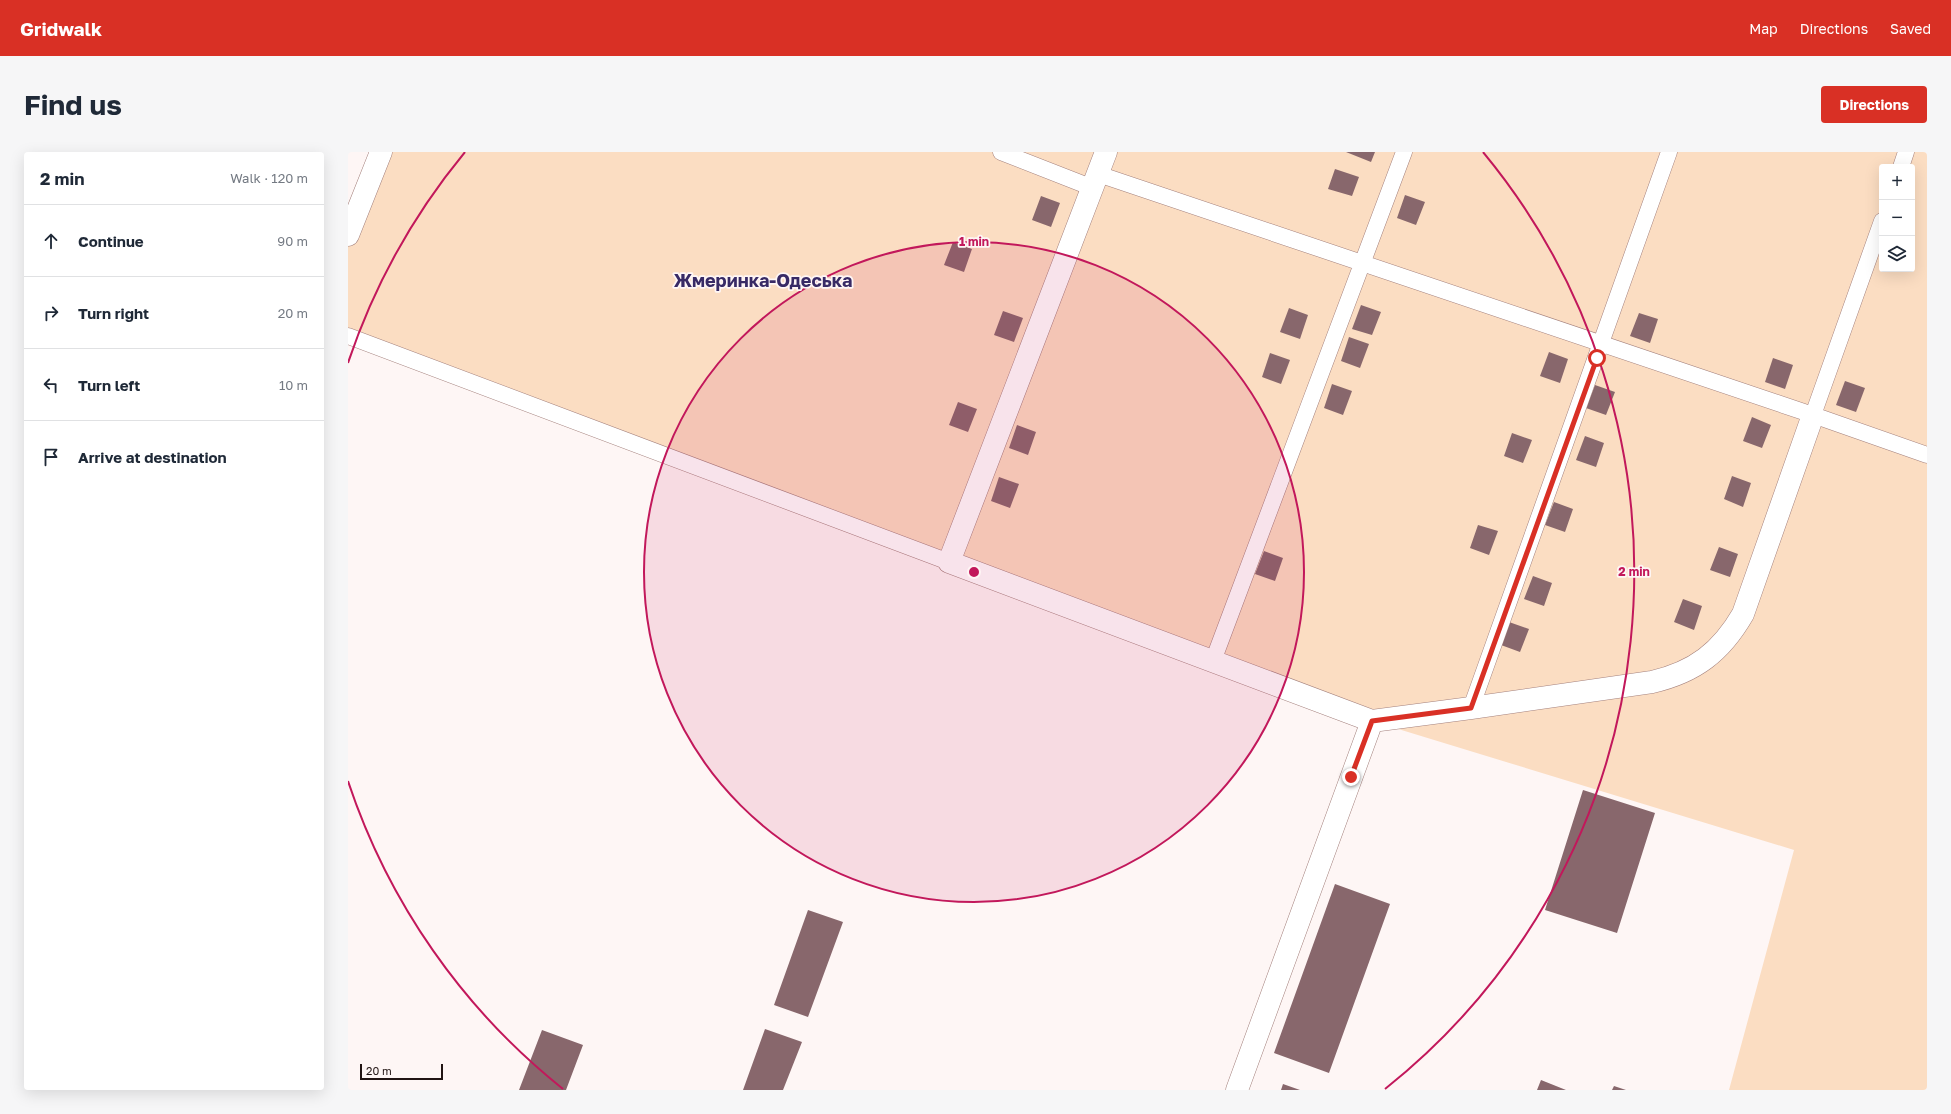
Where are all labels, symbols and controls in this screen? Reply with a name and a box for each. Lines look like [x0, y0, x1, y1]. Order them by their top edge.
text: Gridwalk [20, 17, 102, 40]
text: Map [1749, 20, 1778, 37]
text: Directions [1800, 20, 1868, 37]
text: Saved [1890, 20, 1931, 37]
button: Directions [1821, 86, 1927, 123]
text: Find us [24, 88, 122, 121]
map controls [1879, 164, 1915, 272]
button: + [1879, 164, 1915, 200]
text: 2 min [40, 168, 84, 189]
text: Walk · 120 m [230, 170, 308, 186]
button: − [1879, 200, 1915, 236]
icon: ahead [40, 230, 62, 252]
text: Continue [78, 232, 144, 250]
text: 90 m [277, 233, 308, 249]
text: 1 min [959, 234, 989, 249]
button: layers [1879, 236, 1915, 272]
district label: Жмеринка-Одеська [674, 269, 852, 291]
icon: right [40, 302, 62, 324]
text: Turn right [78, 304, 149, 322]
text: 20 m [278, 305, 308, 321]
route start [1588, 349, 1606, 367]
icon: left [40, 374, 62, 396]
text: Turn left [78, 376, 140, 394]
text: 10 m [279, 377, 308, 393]
icon: arrive [40, 446, 62, 468]
text: Arrive at destination [78, 448, 227, 466]
text: 2 min [1618, 564, 1650, 579]
centre of rings [967, 565, 981, 579]
route end [1342, 768, 1360, 786]
scale bar [360, 1062, 443, 1081]
text: 20 m [366, 1064, 392, 1077]

